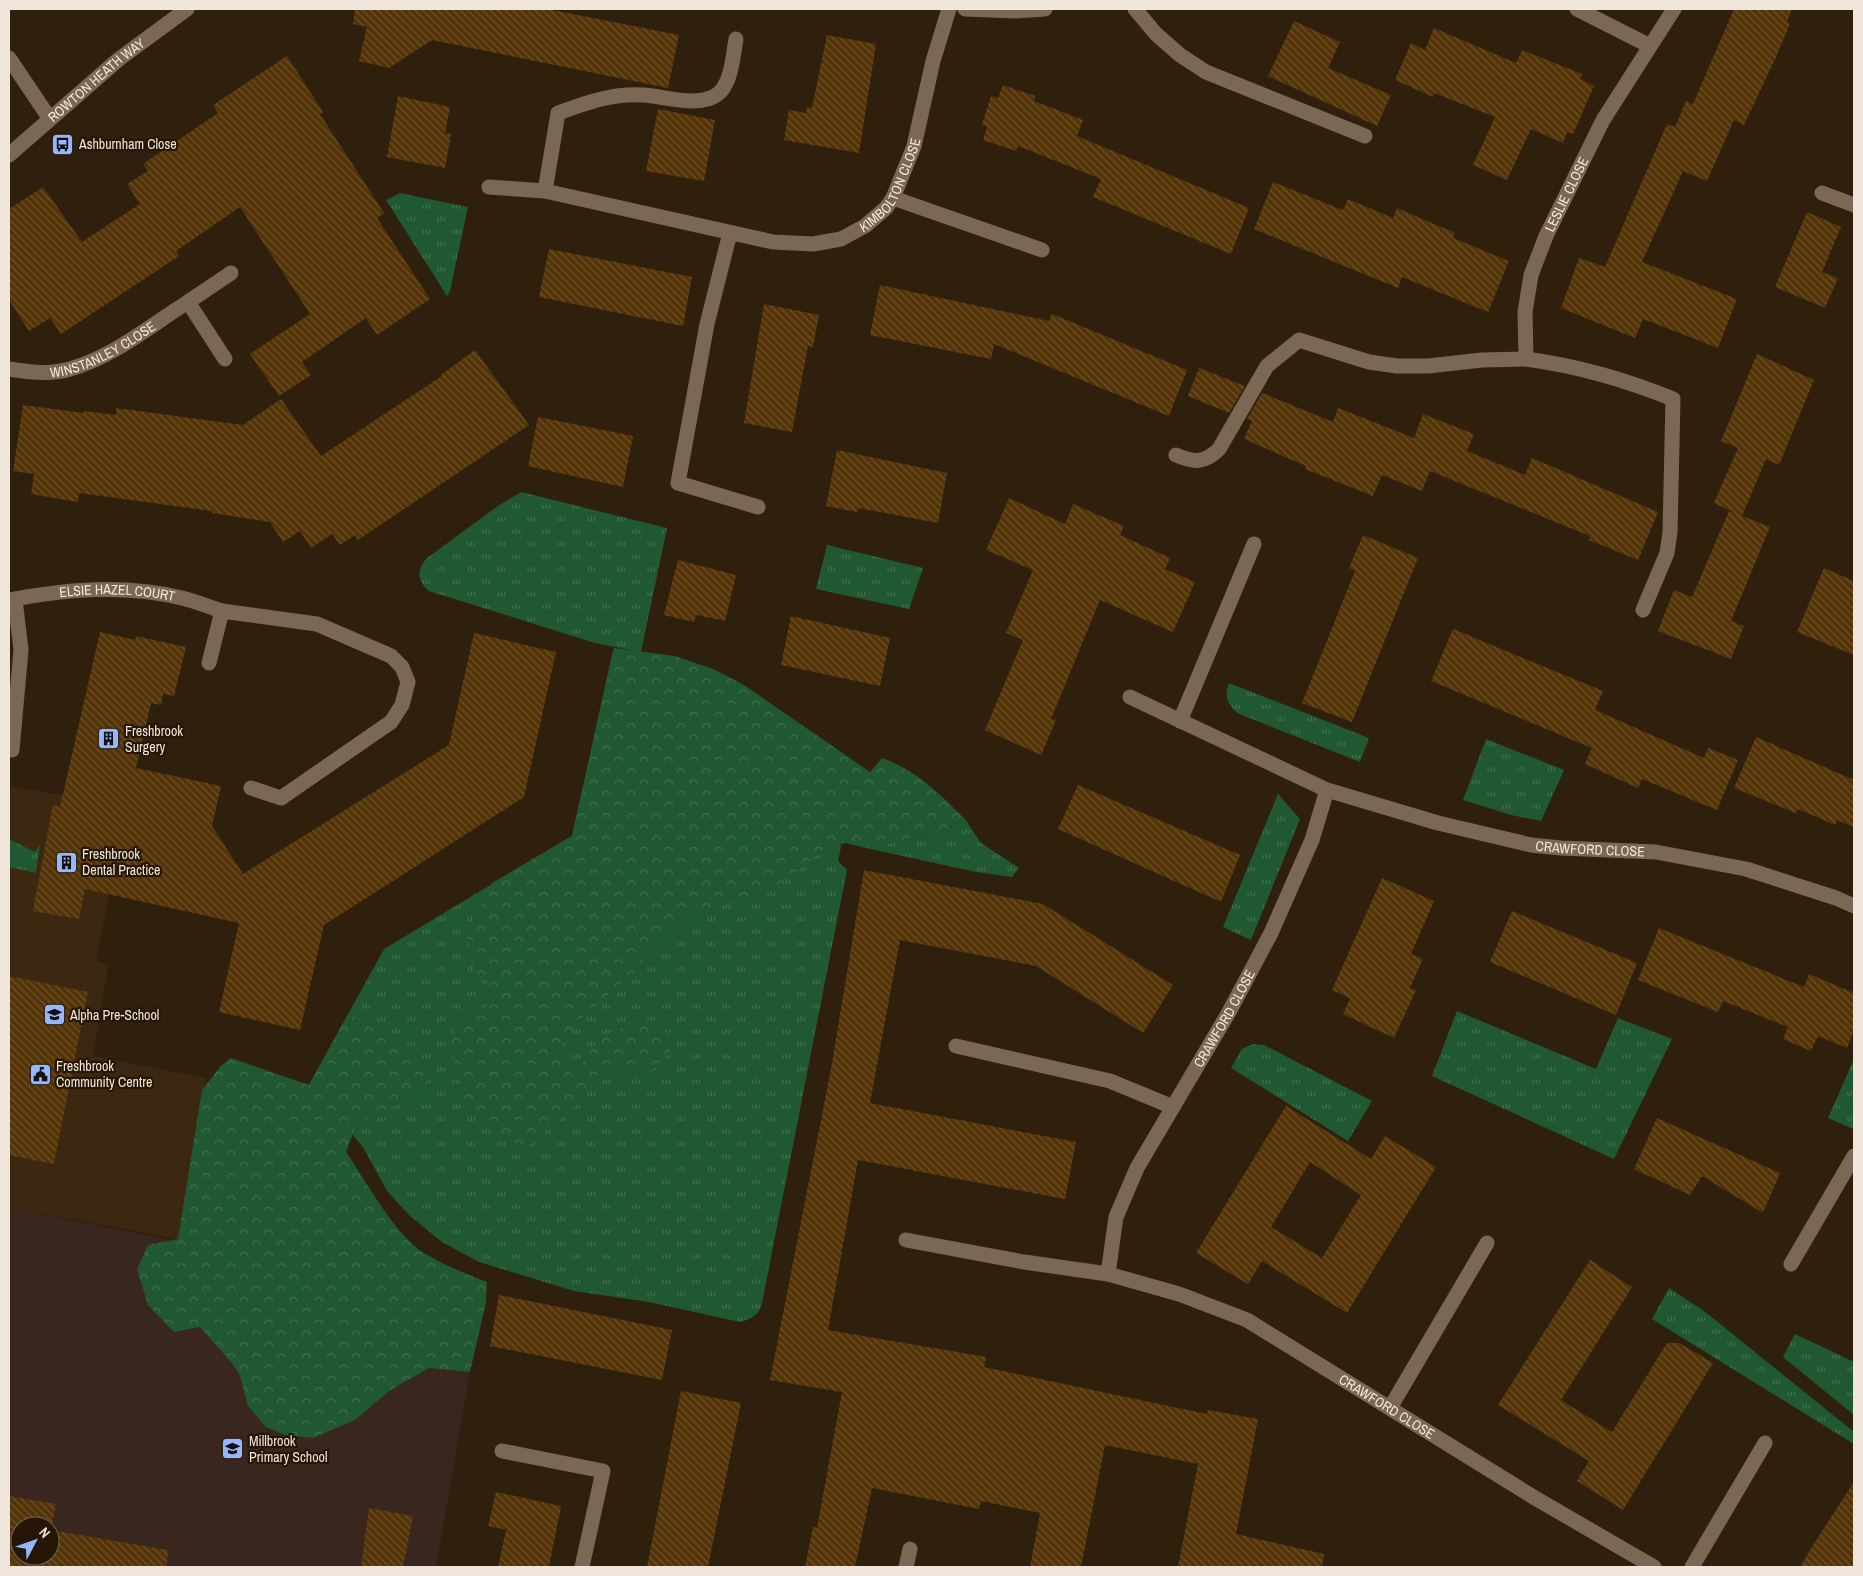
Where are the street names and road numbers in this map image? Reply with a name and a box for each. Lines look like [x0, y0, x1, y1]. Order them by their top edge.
street label: ROWTON HEATH WAY [44, 34, 149, 126]
street label: KIMBOLTON CLOSE [856, 136, 925, 236]
street label: LESLIE CLOSE [1540, 154, 1592, 235]
street label: WINSTANLEY CLOSE [49, 317, 159, 381]
street label: ELSIE HAZEL COURT [58, 580, 177, 605]
street label: CRAWFORD CLOSE [1535, 837, 1645, 861]
street label: CRAWFORD CLOSE [1189, 967, 1259, 1071]
street label: CRAWFORD CLOSE [1336, 1370, 1438, 1443]

